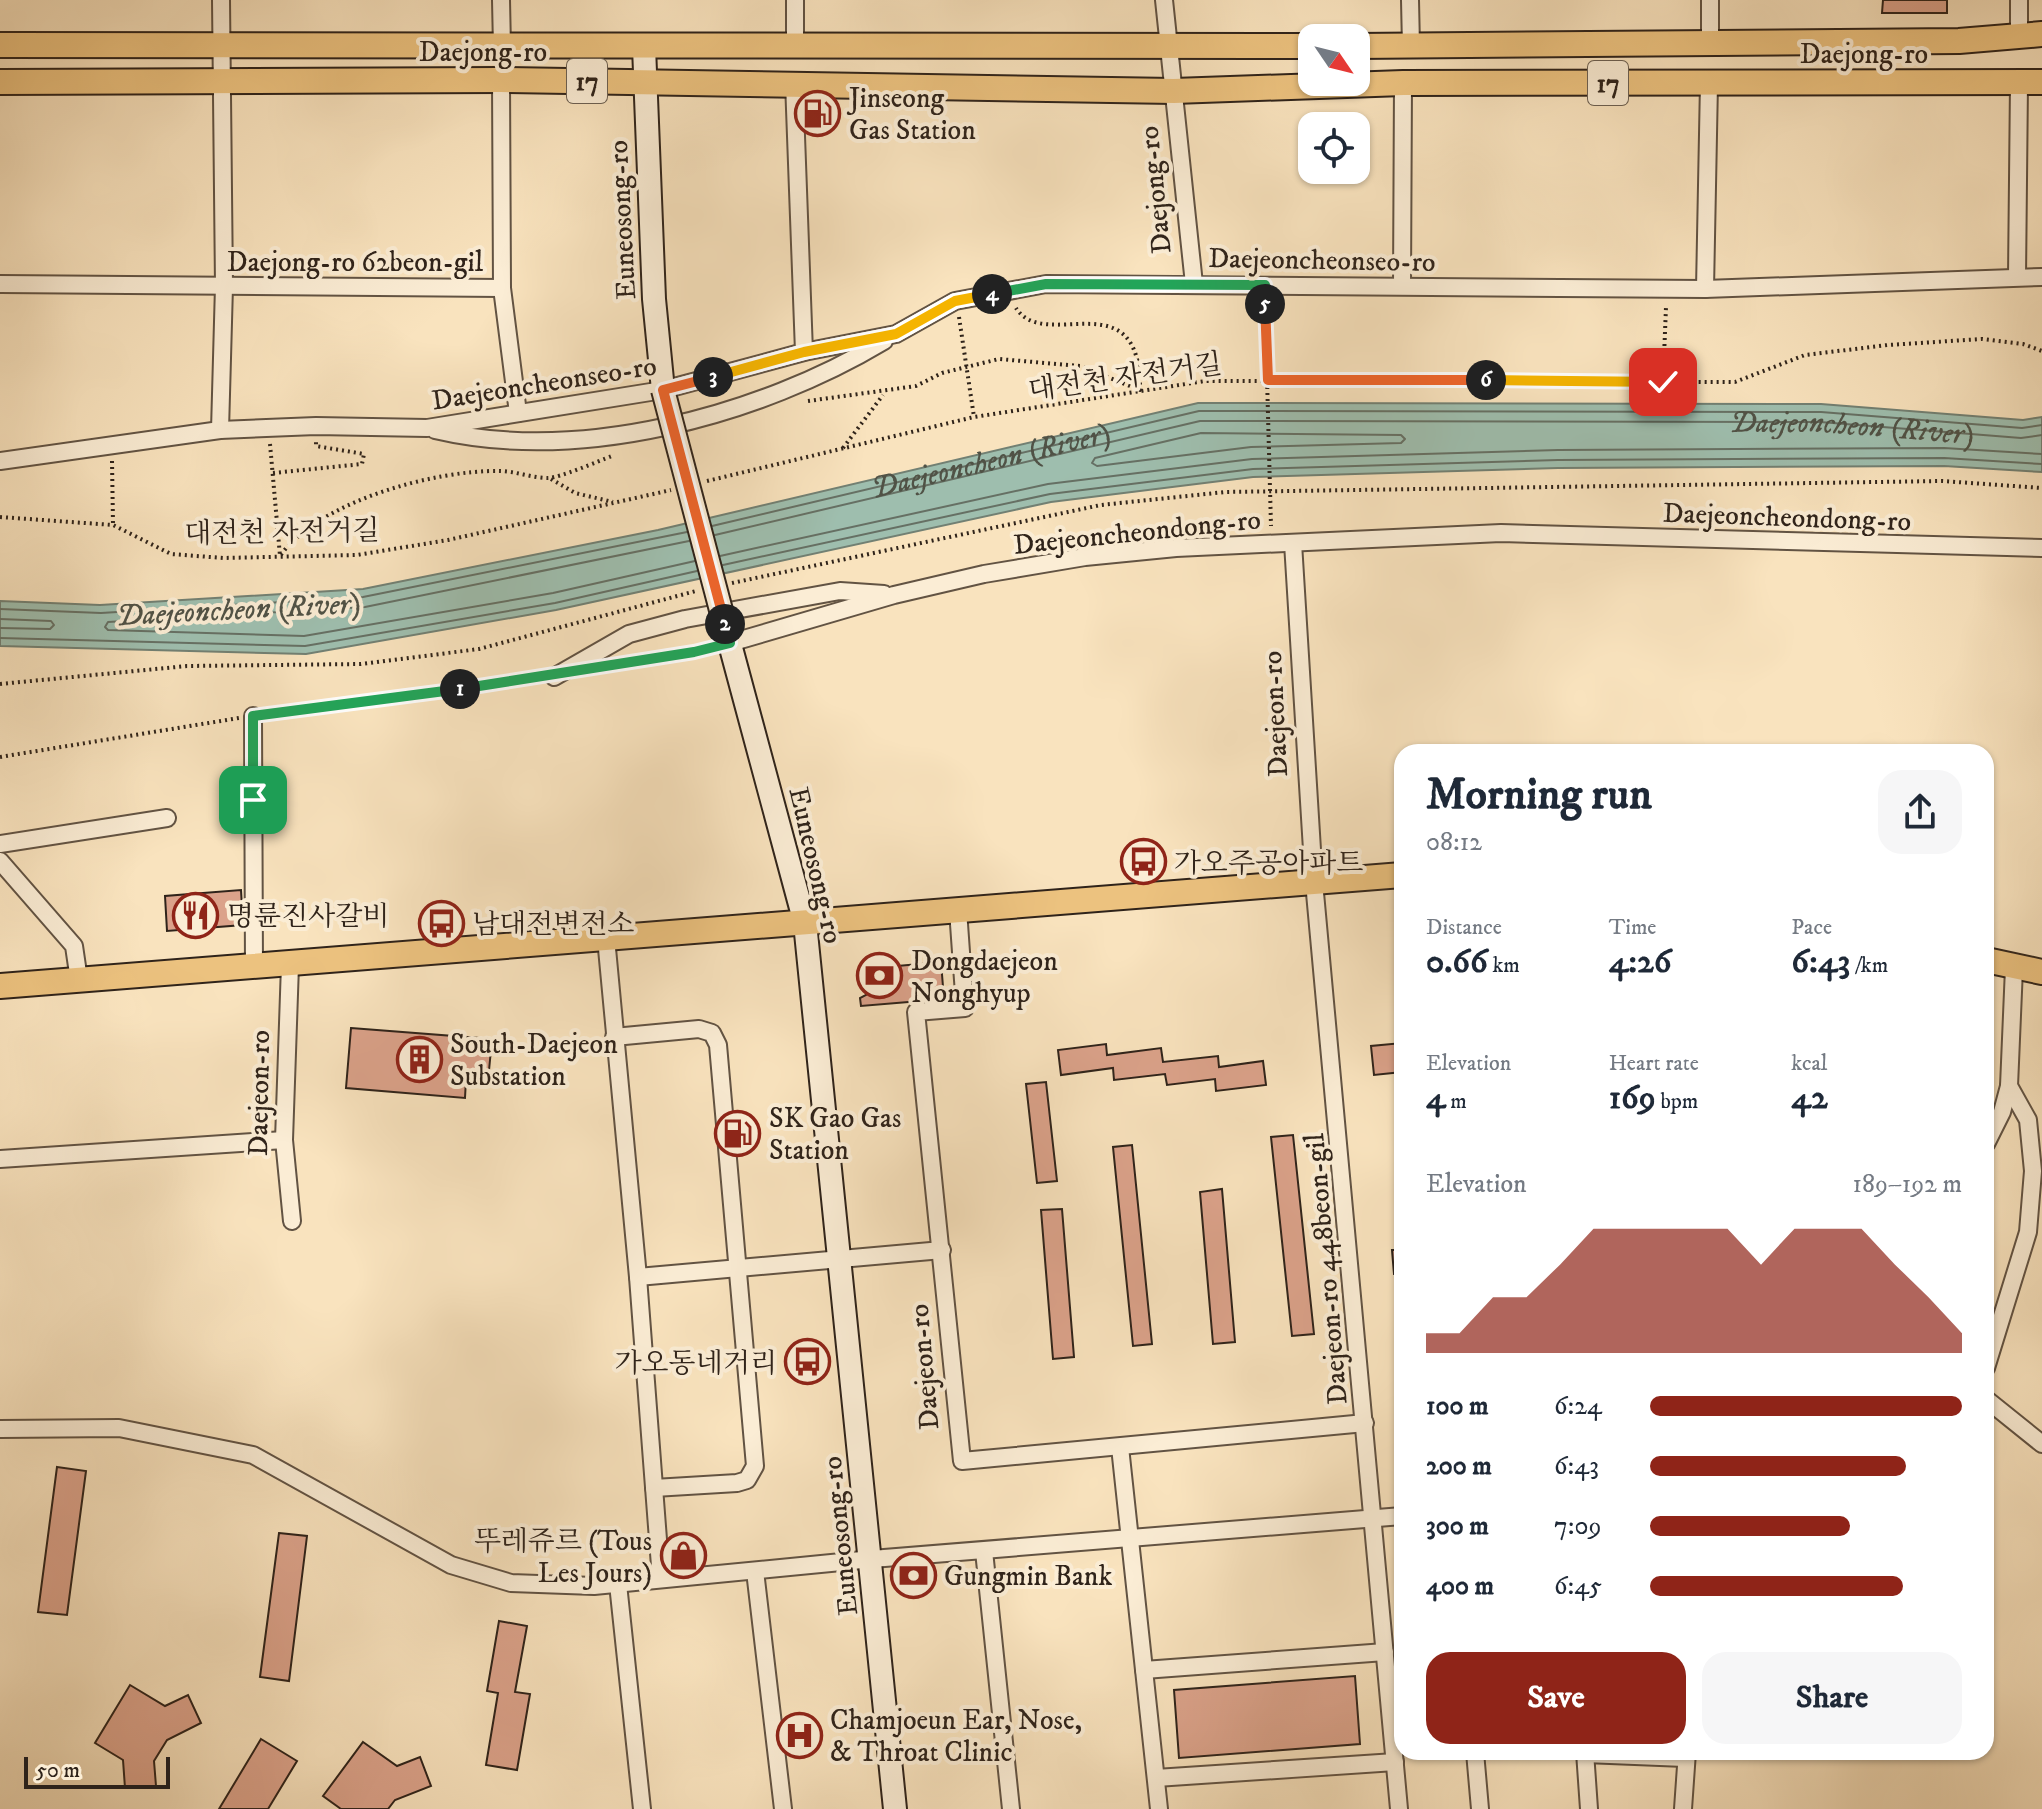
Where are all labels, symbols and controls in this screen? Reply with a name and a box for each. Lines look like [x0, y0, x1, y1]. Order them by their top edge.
north arrow [1298, 24, 1370, 96]
map controls [1298, 24, 1370, 184]
street label: Daejong-ro [419, 35, 547, 70]
street label: Daejong-ro [1800, 37, 1928, 72]
road number: 17 [567, 59, 607, 103]
road number: 17 [1588, 61, 1628, 105]
place label: Jinseong Gas Station [846, 81, 976, 148]
fuel station icon: Jinseong Gas Station [794, 89, 842, 137]
button: locate [1298, 112, 1370, 184]
street label: Daejong-ro [1131, 124, 1180, 256]
street label: Euneosong-ro [601, 139, 644, 301]
street label: Daejeoncheonseo-ro [1208, 241, 1436, 280]
street label: Daejong-ro 62beon-gil [227, 245, 484, 280]
pin: 4 [972, 274, 1012, 314]
text: 4 [986, 280, 998, 307]
pin: 5 [1245, 284, 1285, 324]
text: 5 [1260, 290, 1270, 317]
street label: 대전천 자전거길 [1026, 347, 1224, 408]
street label: Daejeoncheonseo-ro [429, 348, 659, 419]
pin [1629, 348, 1697, 416]
pin: 3 [693, 357, 733, 397]
pin: 6 [1466, 360, 1506, 400]
icon: check [1641, 360, 1685, 404]
text: 3 [709, 363, 717, 390]
text: 6 [1480, 366, 1492, 393]
water label: Daejeoncheon (River) [1730, 405, 1975, 454]
water label: Daejeoncheon (River) [868, 416, 1114, 508]
street label: Daejeoncheondong-ro [1662, 496, 1912, 539]
street label: Daejeoncheondong-ro [1012, 502, 1263, 563]
street label: 대전천 자전거길 [184, 513, 380, 552]
water label: Daejeoncheon (River) [115, 586, 361, 635]
pin: 2 [705, 604, 745, 644]
text: 2 [720, 610, 730, 637]
street label: Daejeon-ro [1255, 650, 1296, 778]
pin: 1 [440, 669, 480, 709]
text: 1 [456, 675, 464, 702]
pin [219, 766, 287, 834]
text: Morning run [1426, 768, 1652, 823]
button: share [1878, 770, 1962, 854]
icon: arrive [231, 778, 275, 822]
street label: Euneosong-ro [781, 784, 851, 947]
text: 08:12 [1426, 826, 1482, 859]
bus stop icon: 가오주공아파트 [1119, 838, 1167, 886]
place label: 가오주공아파트 [1174, 846, 1363, 881]
restaurant icon: 명륜진사갈비 [172, 891, 220, 939]
place label: 명륜진사갈비 [227, 899, 389, 934]
bus stop icon: 남대전변전소 [417, 899, 465, 947]
place label: 남대전변전소 [472, 907, 634, 942]
text: Distance [1426, 914, 1502, 941]
text: Time [1609, 914, 1656, 941]
text: Pace [1791, 914, 1832, 941]
text: 0.66 [1426, 941, 1488, 983]
text: 4:26 [1609, 941, 1672, 983]
text: 6:43 [1791, 941, 1850, 983]
place label: Dongdaejeon Nonghyup [911, 944, 1058, 1011]
bank icon: Dongdaejeon Nonghyup [856, 952, 904, 1000]
text: km [1488, 952, 1520, 979]
text: /km [1850, 952, 1888, 979]
place label: South-Daejeon Substation [450, 1027, 618, 1094]
street label: Daejeon-ro [241, 1030, 278, 1156]
building icon: South-Daejeon Substation [395, 1035, 443, 1083]
text: Elevation [1426, 1050, 1511, 1077]
text: Heart rate [1609, 1050, 1699, 1077]
text: kcal [1791, 1050, 1827, 1077]
text: 4 [1426, 1077, 1446, 1119]
text: 169 [1609, 1077, 1656, 1119]
text: 42 [1791, 1077, 1828, 1119]
text: m [1446, 1088, 1467, 1115]
text: bpm [1656, 1088, 1698, 1115]
place label: SK Gao Gas Station [769, 1101, 901, 1168]
fuel station icon: SK Gao Gas Station [714, 1109, 762, 1157]
street label: Daejeon-ro 448beon-gil [1297, 1131, 1356, 1406]
text: Elevation [1426, 1168, 1527, 1201]
text: 189–192 m [1852, 1168, 1962, 1201]
street label: Daejeon-ro [902, 1302, 947, 1431]
bus stop icon: 가오동네거리 [784, 1338, 832, 1386]
place label: 가오동네거리 [615, 1346, 777, 1381]
text: 100 m [1426, 1390, 1489, 1423]
text: 6:24 [1554, 1390, 1602, 1423]
text: 200 m [1426, 1450, 1492, 1483]
text: 6:43 [1554, 1450, 1599, 1483]
street label: Euneosong-ro [815, 1455, 866, 1617]
text: 300 m [1426, 1510, 1489, 1543]
text: 7:09 [1554, 1510, 1601, 1543]
place label: 뚜레쥬르 (Tous Les Jours) [474, 1524, 652, 1591]
shop icon: 뚜레쥬르 (Tous Les Jours) [659, 1532, 707, 1580]
bank icon: Gungmin Bank [889, 1551, 937, 1599]
place label: Gungmin Bank [944, 1559, 1112, 1594]
text: 400 m [1426, 1570, 1494, 1603]
text: 6:45 [1554, 1570, 1602, 1603]
button: Save [1426, 1652, 1686, 1744]
button: Share [1702, 1652, 1962, 1744]
place label: Chamjoeun Ear, Nose, & Throat Clinic [830, 1703, 1082, 1770]
hospital icon: Chamjoeun Ear, Nose, & Throat Clinic [775, 1711, 823, 1759]
scale bar [24, 1753, 170, 1789]
text: 50 m [36, 1757, 80, 1784]

